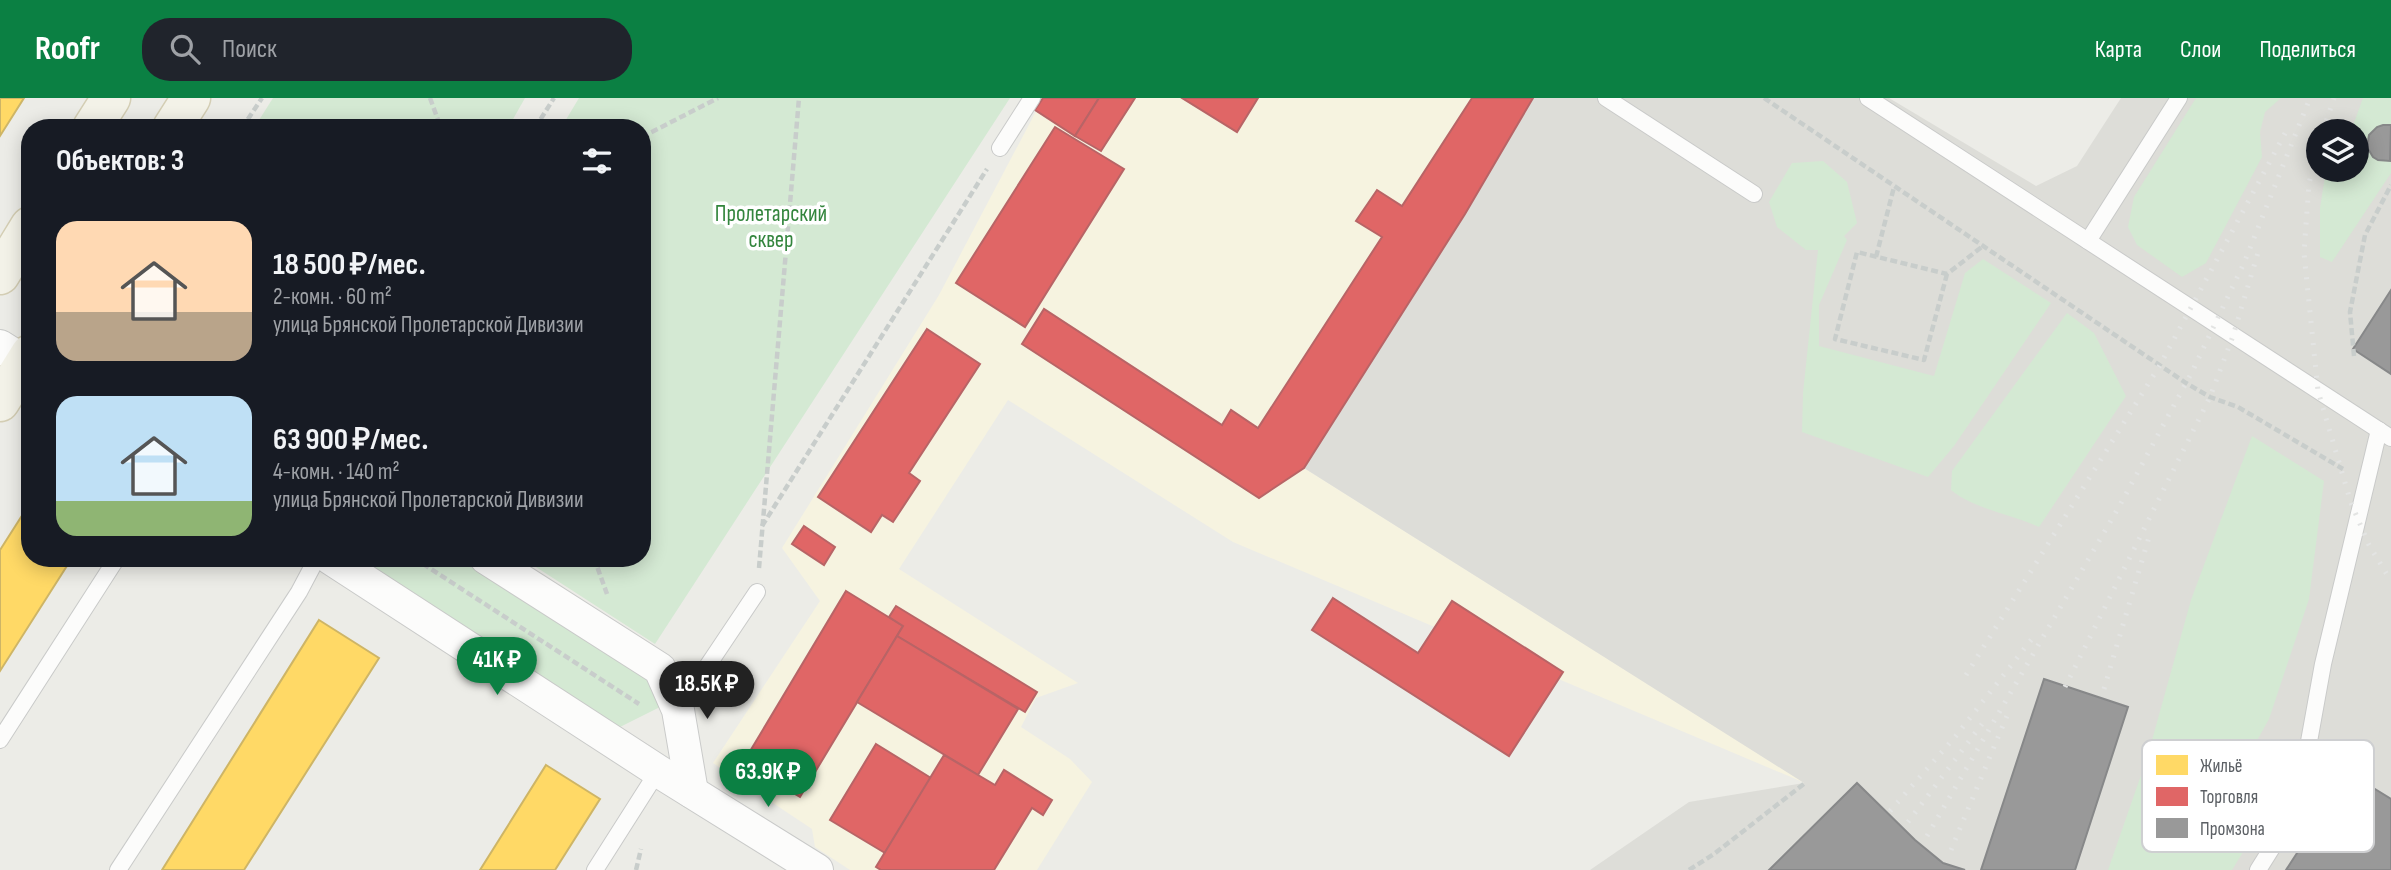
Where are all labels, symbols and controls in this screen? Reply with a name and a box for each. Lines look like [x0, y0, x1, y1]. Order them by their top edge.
search box [142, 18, 632, 81]
text: Roofr [35, 29, 100, 69]
icon: search [166, 30, 204, 68]
text: Поиск [222, 34, 277, 65]
text: Карта [2095, 35, 2142, 64]
text: Слои [2180, 35, 2221, 64]
text: Поделиться [2259, 35, 2356, 64]
map controls [2306, 119, 2369, 182]
button: layers [2306, 119, 2369, 182]
icon: filters [578, 142, 616, 180]
text: Объектов: 3 [56, 143, 184, 179]
park label: Пролетарский сквер [715, 200, 827, 254]
text: 18 500 ₽/мес. [273, 247, 426, 283]
icon: home [112, 249, 196, 333]
text: 2-комн. · 60 m² [273, 283, 392, 311]
text: улица Брянской Пролетарской Дивизии [273, 311, 584, 339]
text: 63 900 ₽/мес. [273, 422, 428, 458]
icon: home [112, 424, 196, 508]
text: 4-комн. · 140 m² [273, 458, 400, 486]
text: улица Брянской Пролетарской Дивизии [273, 486, 584, 514]
pin: 41K ₽ [448, 638, 546, 697]
text: 41K ₽ [473, 646, 521, 674]
pin: 18.5K ₽ [642, 662, 772, 721]
text: 18.5K ₽ [675, 670, 739, 698]
legend [2142, 740, 2374, 852]
pin: 63.9K ₽ [703, 750, 833, 809]
text: Жильё [2200, 755, 2243, 778]
text: 63.9K ₽ [735, 758, 801, 786]
text: Торговля [2200, 786, 2258, 809]
text: Промзона [2200, 818, 2265, 841]

